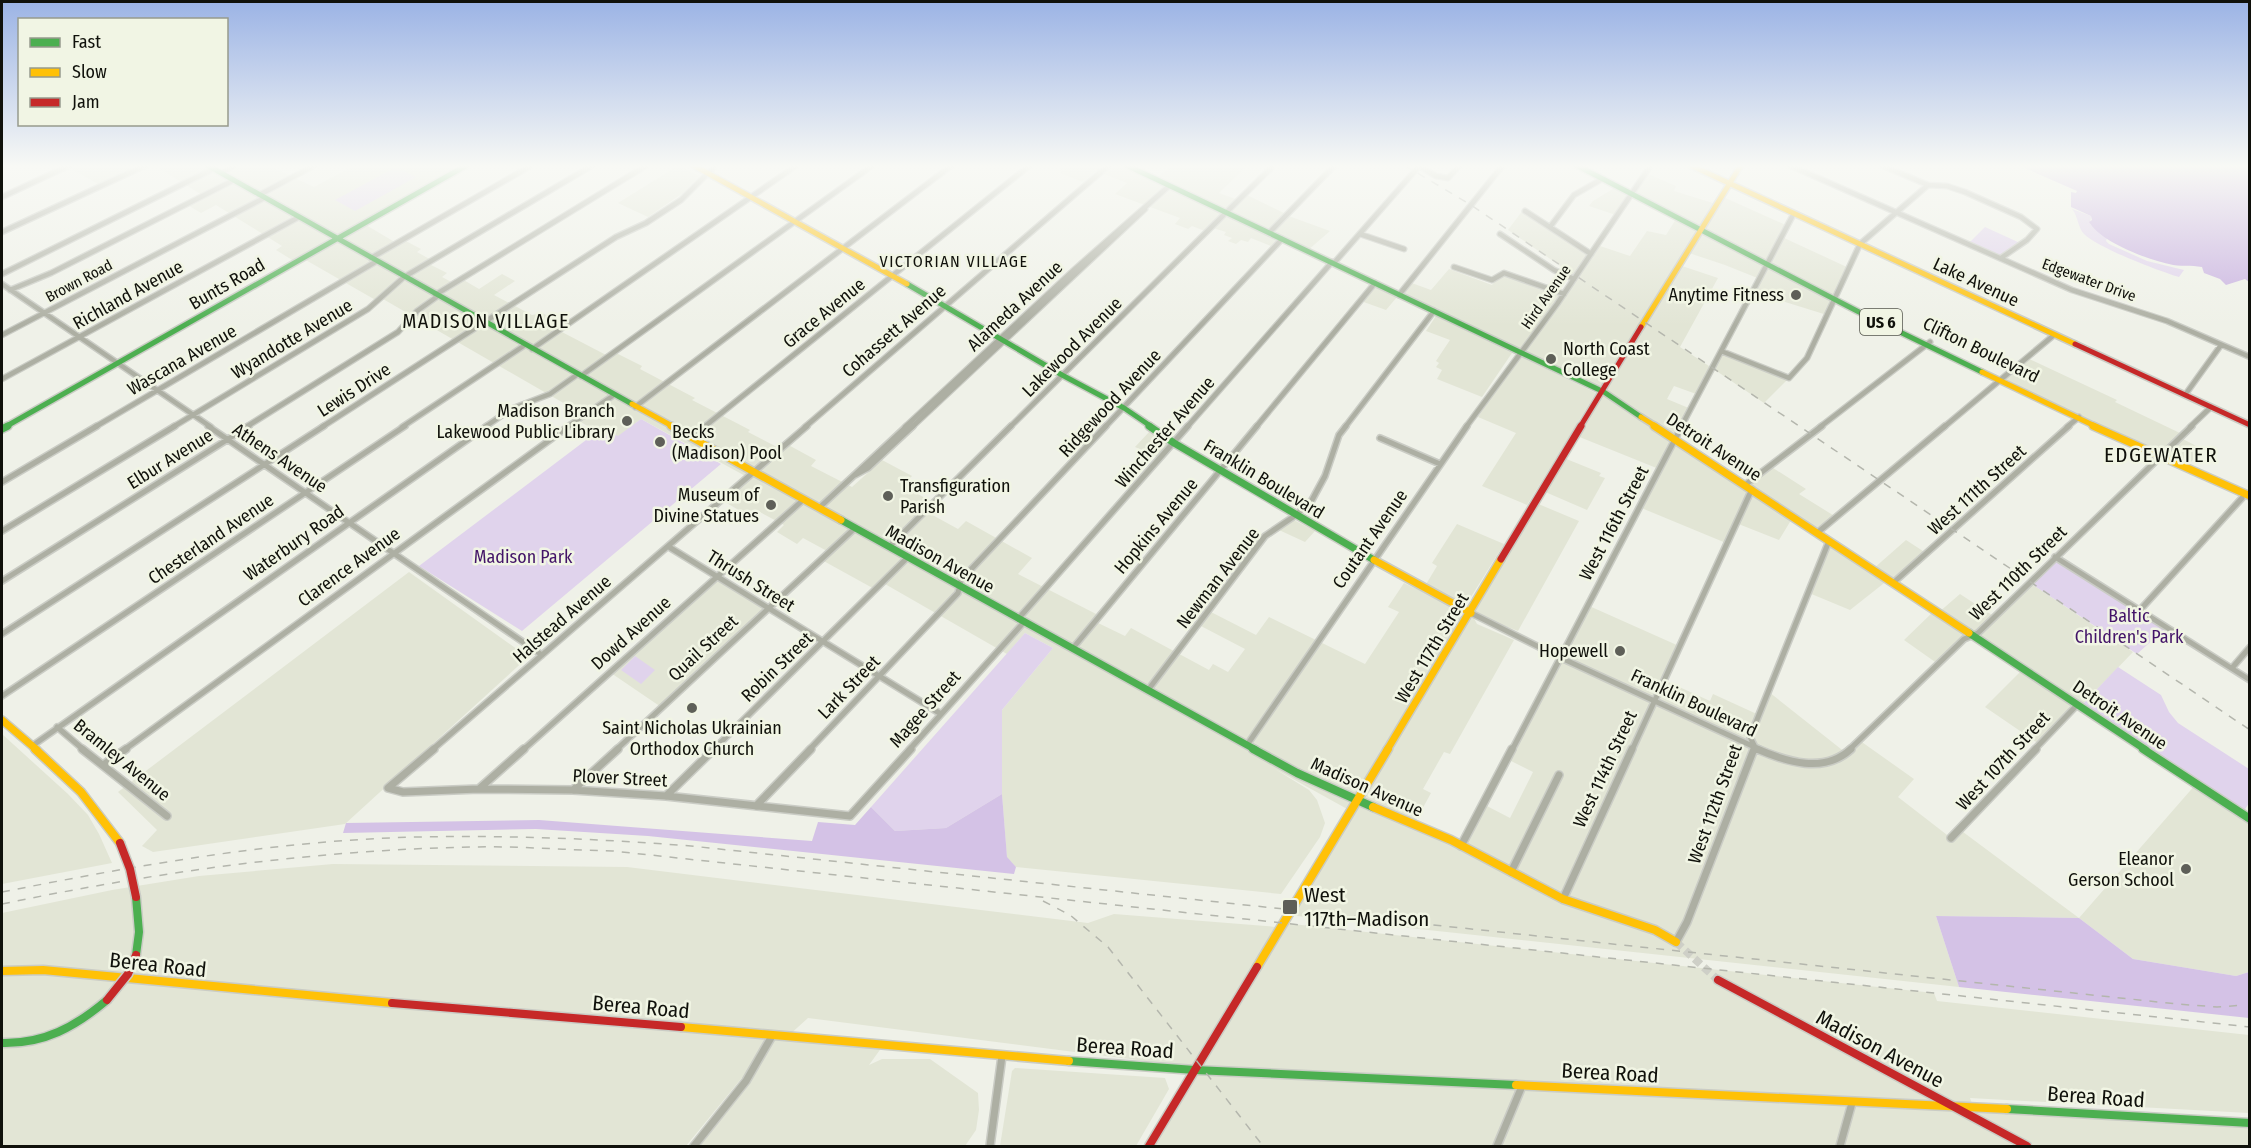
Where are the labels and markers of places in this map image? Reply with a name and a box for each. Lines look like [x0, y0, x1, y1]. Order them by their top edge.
place label: Anytime Fitness [1668, 284, 1784, 306]
marker: Anytime Fitness [1789, 288, 1803, 302]
place label: North Coast College [1563, 338, 1650, 381]
marker: North Coast College [1544, 352, 1558, 366]
place label: Madison Branch Lakewood Public Library [436, 400, 615, 443]
marker: Madison Branch Lakewood Public Library [620, 414, 634, 428]
place label: Becks (Madison) Pool [672, 421, 782, 464]
marker: Becks (Madison) Pool [653, 435, 667, 449]
place label: Transfiguration Parish [900, 475, 1011, 518]
place label: Museum of Divine Statues [653, 484, 760, 527]
marker: Transfiguration Parish [881, 489, 895, 503]
marker: Museum of Divine Statues [764, 498, 778, 512]
place label: Hopewell [1539, 640, 1608, 662]
marker: Hopewell [1613, 644, 1627, 658]
marker: Saint Nicholas Ukrainian Orthodox Church [685, 701, 699, 715]
place label: Saint Nicholas Ukrainian Orthodox Church [602, 717, 782, 760]
place label: Eleanor Gerson School [2068, 848, 2175, 891]
marker: Eleanor Gerson School [2179, 862, 2193, 876]
place label: West 117th–Madison [1304, 882, 1429, 932]
marker: West 117th–Madison [1281, 898, 1299, 916]

